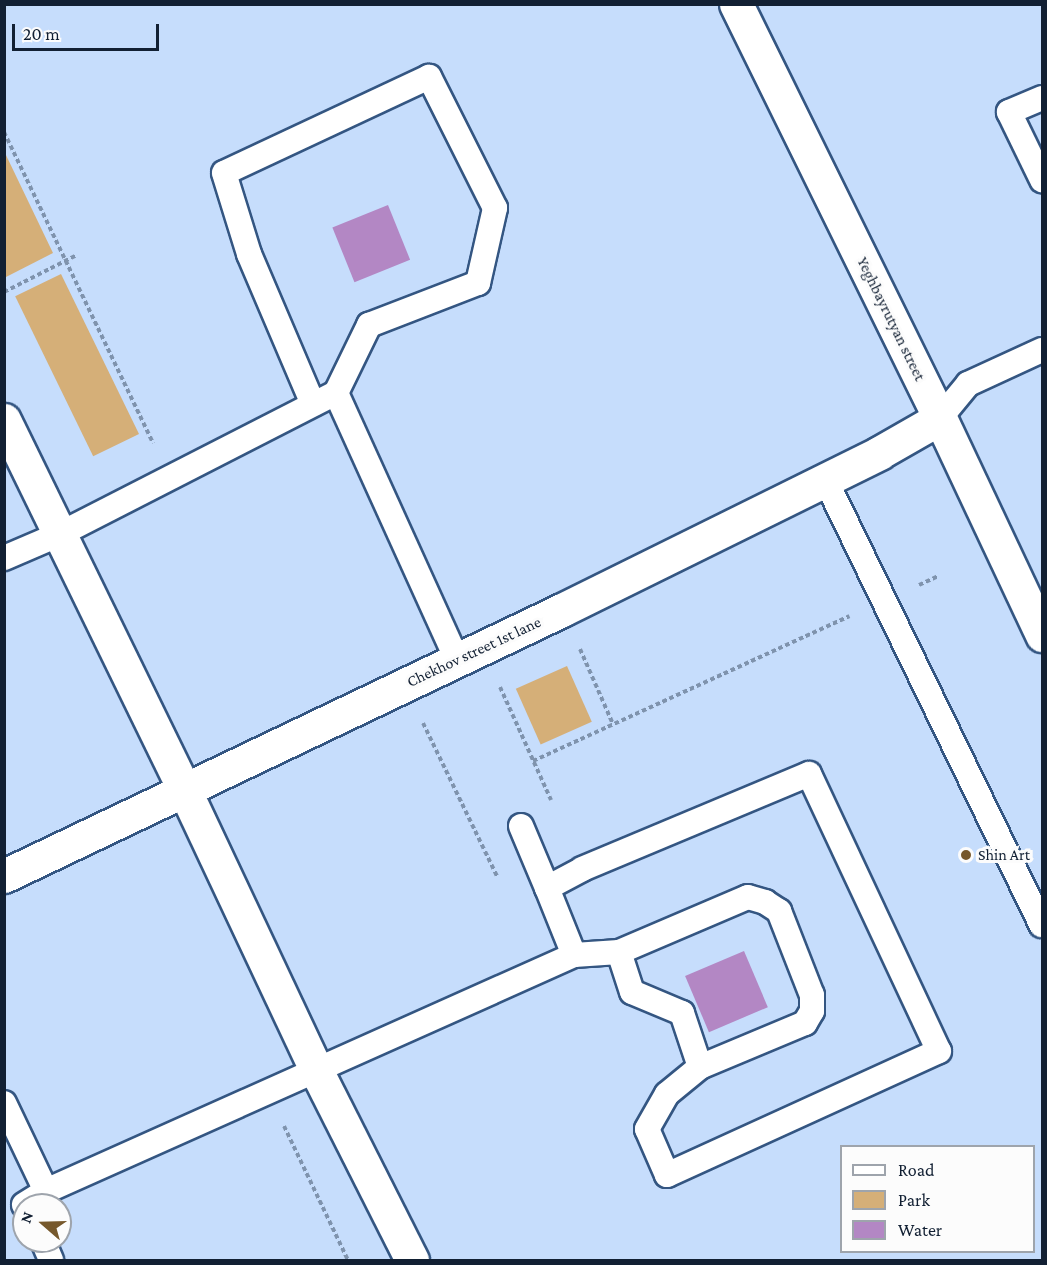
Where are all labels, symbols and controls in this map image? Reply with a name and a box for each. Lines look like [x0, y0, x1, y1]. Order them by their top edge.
scale bar [15, 12, 162, 50]
text: 20 m [23, 24, 60, 44]
street label: Yeghbayrutyan street [853, 254, 929, 384]
street label: Chekhov street 1st lane [404, 612, 544, 692]
place label: Shin Art [978, 845, 1030, 865]
marker: Shin Art [959, 848, 973, 862]
legend [840, 1145, 1035, 1253]
text: Road [898, 1160, 935, 1180]
text: Park [898, 1190, 930, 1210]
north arrow [12, 1193, 72, 1253]
text: N [17, 1209, 36, 1225]
text: Water [898, 1220, 942, 1240]

